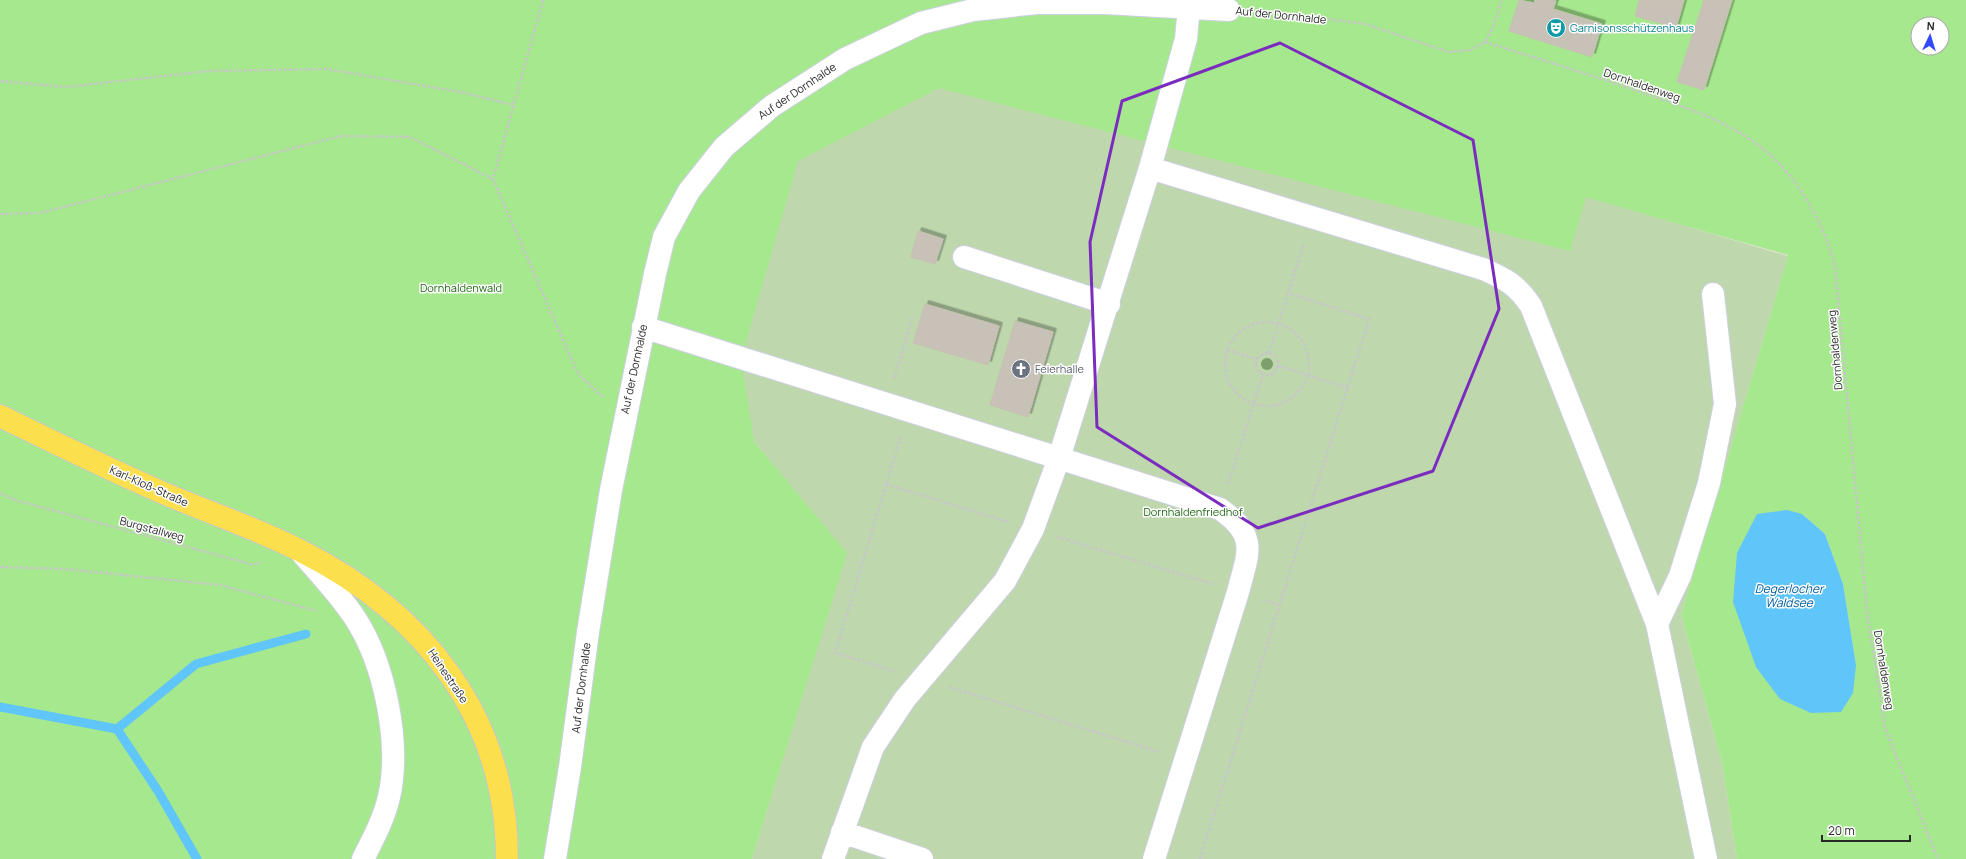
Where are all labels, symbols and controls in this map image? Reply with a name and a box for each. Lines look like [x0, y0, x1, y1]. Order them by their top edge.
street label: Auf der Dornhalde [1235, 2, 1328, 27]
north arrow [1910, 16, 1950, 56]
theatre icon: Garnisonsschützenhaus [1545, 17, 1567, 39]
text: N [1926, 18, 1935, 33]
place label: Garnisonsschützenhaus [1570, 20, 1694, 35]
street label: Auf der Dornhalde [755, 59, 839, 122]
street label: Dornhaldenweg [1602, 64, 1682, 105]
park label: Dornhaldenwald [420, 280, 502, 295]
street label: Dornhaldenweg [1824, 309, 1845, 391]
street label: Auf der Dornhalde [617, 322, 650, 415]
church icon: Feierhalle [1010, 358, 1032, 380]
place label: Feierhalle [1035, 361, 1085, 376]
street label: Karl-Kloß-Straße [107, 461, 191, 510]
park label: Dornhaldenfriedhof [1143, 504, 1243, 519]
street label: Burgstallweg [118, 513, 186, 544]
water label: Degerlocher Waldsee [1755, 580, 1825, 611]
street label: Dornhaldenweg [1871, 629, 1898, 711]
street label: Auf der Dornhalde [567, 641, 594, 734]
street label: Heinestraße [425, 646, 472, 706]
scale bar [1822, 817, 1910, 843]
text: 20 m [1828, 822, 1855, 839]

